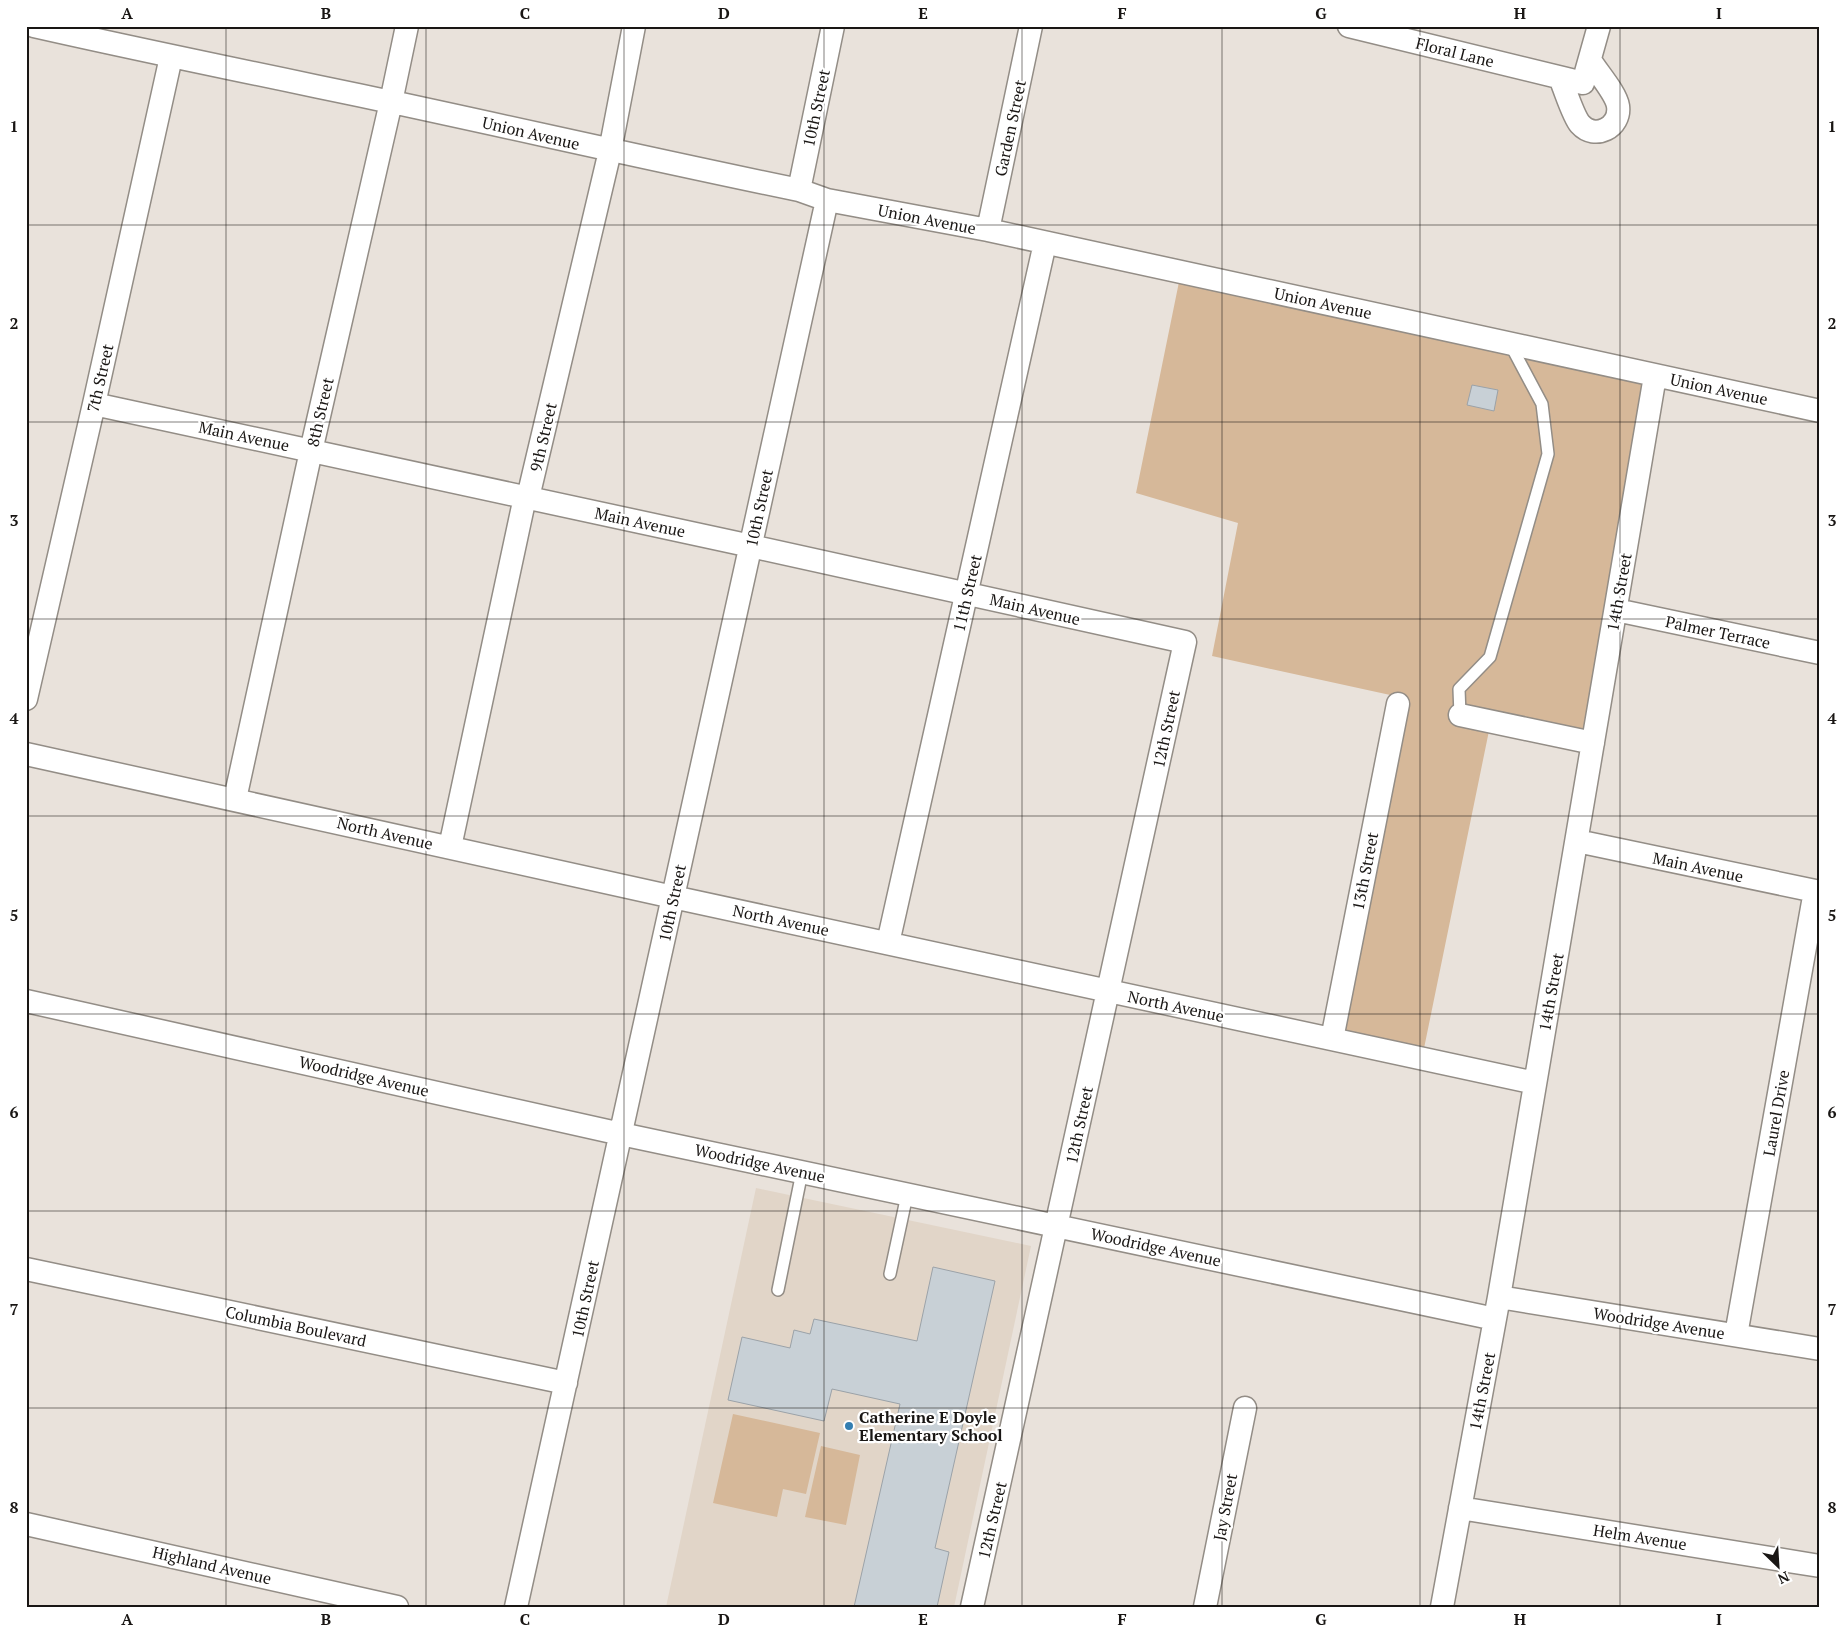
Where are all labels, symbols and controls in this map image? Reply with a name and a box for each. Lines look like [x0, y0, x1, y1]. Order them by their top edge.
text: A [121, 2, 133, 24]
text: B [321, 2, 331, 24]
text: C [520, 2, 530, 24]
text: D [718, 2, 730, 24]
text: E [918, 2, 928, 24]
text: F [1117, 2, 1127, 24]
text: G [1315, 2, 1327, 24]
text: H [1514, 2, 1526, 24]
text: I [1716, 2, 1722, 24]
street label: Floral Lane [1414, 32, 1496, 72]
street label: 10th Street [797, 67, 835, 149]
street label: Garden Street [989, 78, 1031, 178]
street label: Union Avenue [480, 111, 582, 155]
text: 1 [9, 115, 19, 137]
text: 1 [1827, 115, 1837, 137]
street label: Union Avenue [876, 199, 978, 239]
street label: Union Avenue [1272, 282, 1374, 324]
text: 2 [9, 312, 19, 334]
text: 2 [1827, 312, 1837, 334]
street label: 7th Street [81, 341, 119, 414]
street label: Union Avenue [1668, 368, 1770, 410]
street label: 8th Street [301, 375, 339, 449]
street label: 9th Street [524, 400, 562, 474]
street label: Main Avenue [197, 416, 291, 456]
street label: 10th Street [740, 467, 778, 549]
street label: Main Avenue [593, 502, 687, 542]
text: 3 [9, 509, 19, 531]
text: 3 [1827, 509, 1837, 531]
street label: 14th Street [1601, 551, 1637, 633]
street label: 11th Street [947, 552, 987, 634]
street label: Main Avenue [988, 588, 1082, 630]
street label: Palmer Terrace [1663, 610, 1773, 654]
street label: 12th Street [1147, 688, 1185, 770]
text: 4 [9, 707, 19, 729]
text: 4 [1827, 707, 1837, 729]
street label: North Avenue [335, 811, 435, 855]
street label: 13th Street [1347, 830, 1383, 912]
street label: Main Avenue [1651, 847, 1745, 887]
street label: 10th Street [653, 862, 691, 944]
street label: North Avenue [731, 899, 831, 941]
text: 5 [9, 904, 19, 926]
text: 5 [1827, 904, 1837, 926]
street label: 14th Street [1533, 951, 1569, 1033]
street label: North Avenue [1126, 985, 1226, 1027]
street label: Woodridge Avenue [297, 1050, 431, 1102]
street label: Laurel Drive [1758, 1068, 1794, 1158]
street label: 12th Street [1060, 1084, 1098, 1166]
text: 6 [9, 1101, 19, 1123]
text: 6 [1827, 1101, 1837, 1123]
street label: Woodridge Avenue [693, 1138, 827, 1188]
street label: Woodridge Avenue [1089, 1222, 1223, 1272]
street label: 10th Street [566, 1258, 604, 1340]
text: 7 [9, 1298, 19, 1320]
text: 7 [1827, 1298, 1837, 1320]
street label: Columbia Boulevard [223, 1300, 369, 1352]
street label: Woodridge Avenue [1592, 1302, 1726, 1344]
street label: 14th Street [1464, 1350, 1500, 1432]
place label: Catherine E Doyle Elementary School [859, 1406, 1003, 1446]
marker: Catherine E Doyle Elementary School [843, 1420, 855, 1432]
street label: Jay Street [1208, 1471, 1242, 1543]
street label: 12th Street [972, 1479, 1012, 1561]
text: 8 [9, 1496, 19, 1518]
text: 8 [1827, 1496, 1837, 1518]
street label: Helm Avenue [1592, 1519, 1688, 1555]
north arrow [1754, 1540, 1804, 1590]
street label: Highland Avenue [150, 1541, 274, 1589]
text: N [1775, 1567, 1793, 1589]
text: A [121, 1608, 133, 1630]
text: B [321, 1608, 331, 1630]
text: C [520, 1608, 530, 1630]
text: D [718, 1608, 730, 1630]
text: E [918, 1608, 928, 1630]
text: F [1117, 1608, 1127, 1630]
text: G [1315, 1608, 1327, 1630]
text: H [1514, 1608, 1526, 1630]
text: I [1716, 1608, 1722, 1630]

